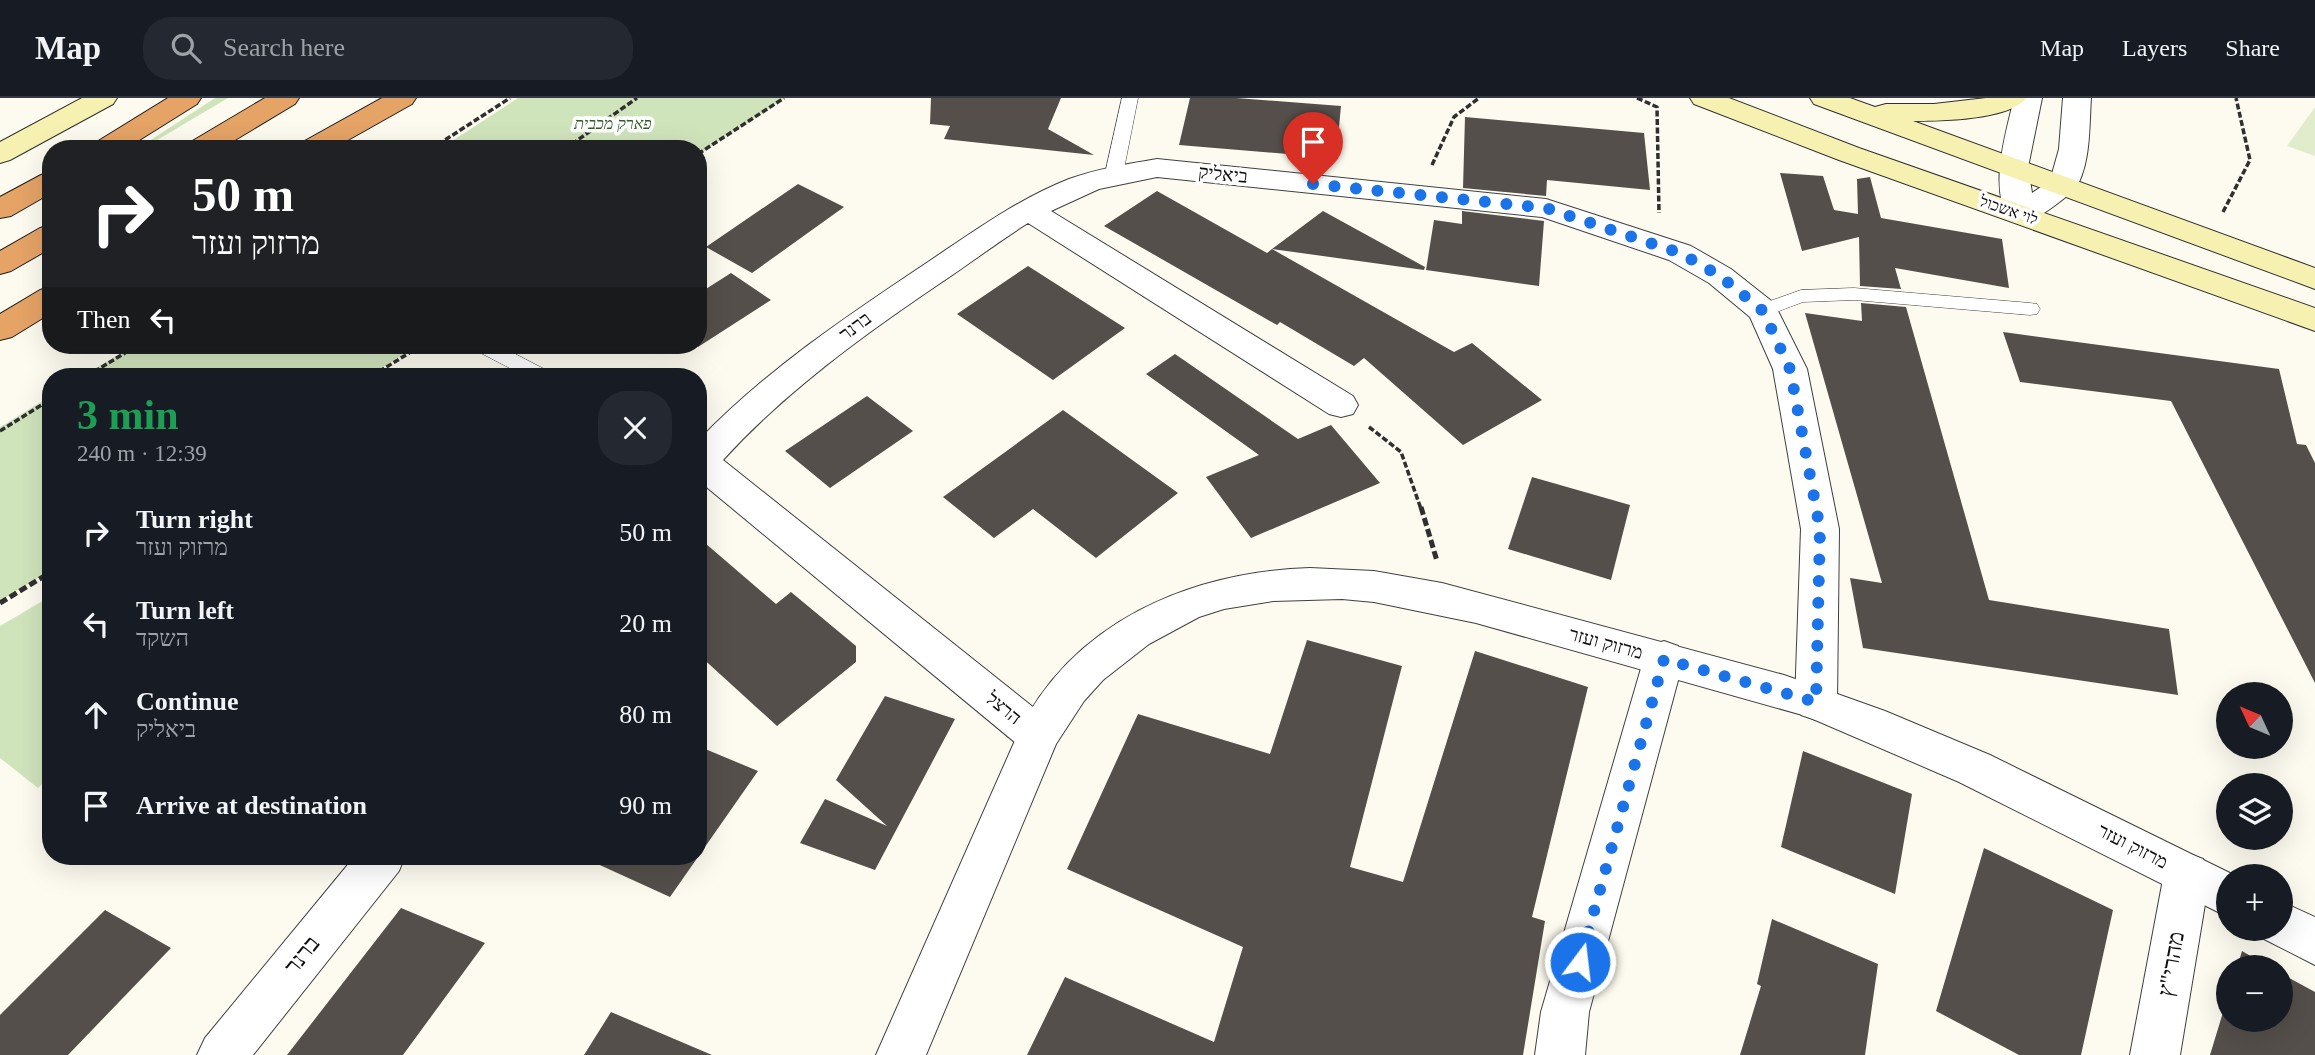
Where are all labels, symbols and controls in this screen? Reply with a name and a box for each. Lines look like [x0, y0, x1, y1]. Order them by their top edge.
search box [143, 17, 633, 80]
icon: search [167, 29, 205, 67]
text: Map [35, 30, 101, 66]
text: Search here [223, 33, 345, 62]
text: Map [2040, 35, 2084, 61]
text: Layers [2122, 35, 2187, 61]
text: Share [2225, 35, 2280, 61]
pin [1283, 112, 1343, 184]
park label: פארק מכבית [573, 115, 652, 133]
icon: arrive [1294, 123, 1332, 161]
street label: ביאליק [1197, 161, 1249, 187]
text: 50 m [192, 167, 294, 222]
icon: right [77, 168, 168, 259]
street label: לוי אשכול [1977, 192, 2040, 228]
text: מרזוק ועזר [192, 225, 320, 261]
icon: left [144, 301, 182, 339]
text: Then [77, 305, 130, 334]
street label: ברנר [835, 307, 875, 345]
button: close [598, 391, 672, 465]
text: 3 min [77, 392, 179, 438]
text: 240 m · 12:39 [77, 441, 207, 466]
text: Turn right [136, 505, 253, 534]
icon: right [77, 514, 115, 552]
text: 50 m [619, 518, 672, 547]
text: מרזוק ועזר [136, 535, 228, 560]
text: Turn left [136, 596, 234, 625]
icon: left [77, 605, 115, 643]
text: 20 m [619, 609, 672, 638]
street label: מרזוק ועזר [1567, 623, 1645, 663]
text: השקד [136, 626, 189, 651]
north arrow [2216, 682, 2292, 760]
map controls [2216, 682, 2293, 1032]
text: Continue [136, 687, 239, 716]
street label: הרצל [981, 687, 1026, 728]
icon: ahead [77, 696, 115, 734]
text: 80 m [619, 700, 672, 729]
text: ביאליק [136, 717, 196, 742]
button: layers [2216, 773, 2293, 850]
icon: arrive [77, 787, 115, 825]
text: Arrive at destination [136, 791, 367, 820]
text: 90 m [619, 791, 672, 820]
street label: מרזוק ועזר [2094, 819, 2172, 873]
button: + [2216, 864, 2293, 941]
position arrow [1543, 925, 1617, 999]
street label: מהרי"ץ [2153, 930, 2189, 998]
street label: ברנר [279, 931, 325, 979]
button: − [2216, 955, 2293, 1032]

